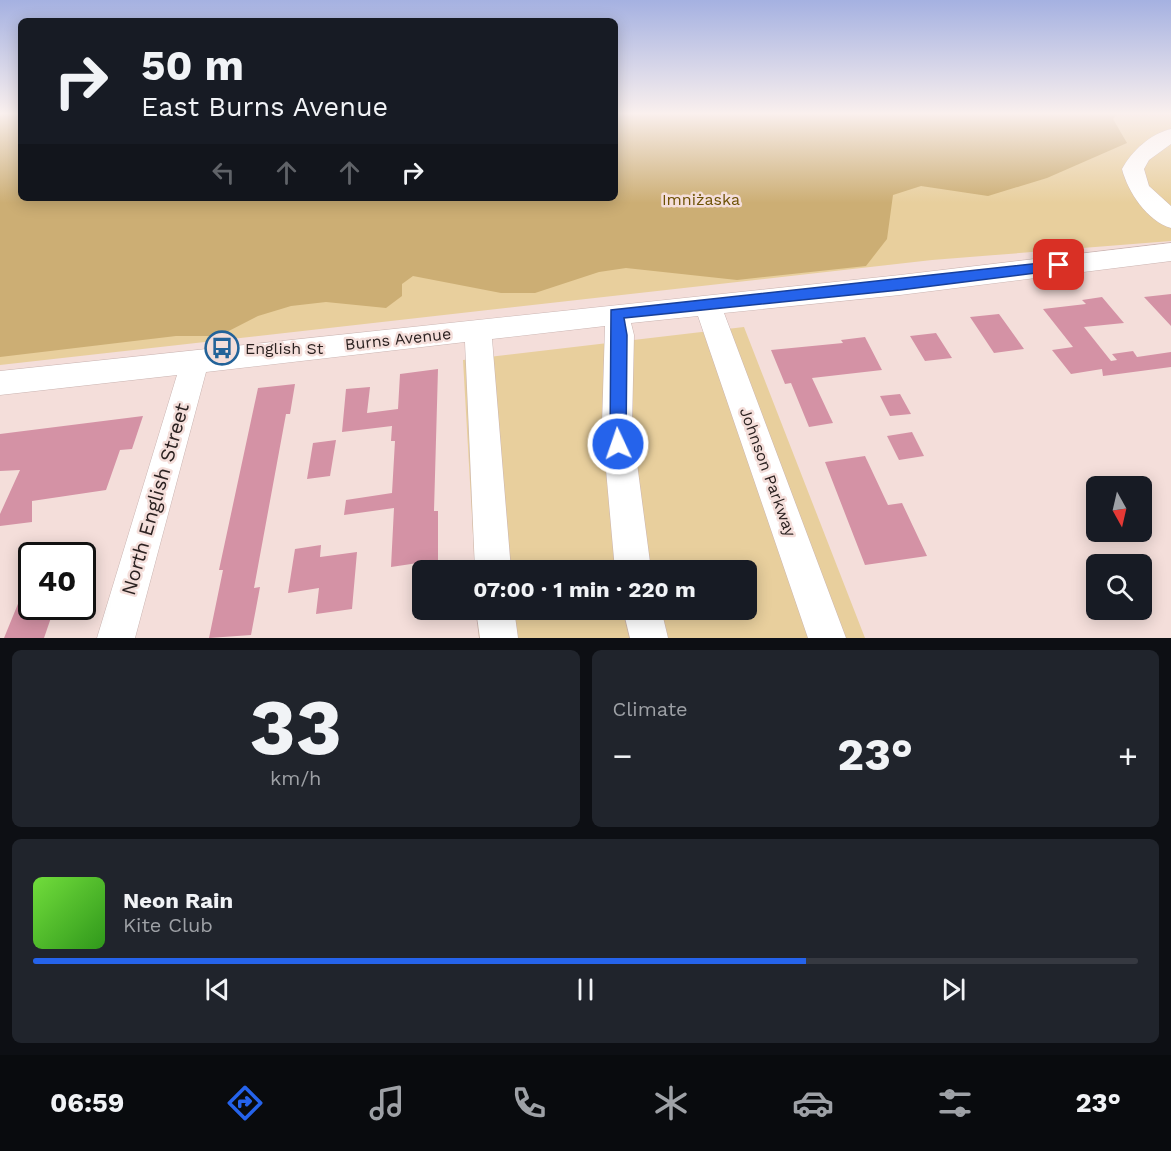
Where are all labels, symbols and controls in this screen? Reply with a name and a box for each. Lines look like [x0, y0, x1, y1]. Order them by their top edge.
text: 50 m [141, 41, 244, 90]
icon: right [42, 42, 120, 120]
text: East Burns Avenue [141, 91, 388, 123]
icon: left [207, 156, 240, 189]
icon: ahead [270, 156, 303, 189]
icon: ahead [333, 156, 366, 189]
icon: right [396, 156, 429, 189]
park label: Imniżaska [662, 190, 740, 209]
pin [1033, 239, 1084, 290]
icon: arrive [1042, 248, 1075, 281]
street label: Burns Avenue [344, 324, 452, 354]
bus stop icon: English St [204, 330, 240, 366]
place label: English St [245, 339, 324, 358]
street label: North English Street [116, 400, 194, 598]
street label: Johnson Parkway [736, 405, 800, 540]
position arrow [586, 412, 650, 476]
north arrow [1086, 476, 1152, 542]
map controls [1086, 476, 1152, 620]
speed limit sign: 40 [18, 542, 96, 620]
button: search [1086, 554, 1152, 620]
text: 07:00 · 1 min · 220 m [473, 577, 696, 602]
text: 33 [249, 681, 342, 773]
text: Climate [613, 697, 688, 721]
text: 23° [837, 728, 913, 781]
text: − [613, 736, 632, 775]
text: + [1118, 736, 1138, 775]
text: km/h [270, 766, 322, 790]
text: Neon Rain [123, 888, 233, 913]
text: Kite Club [123, 913, 213, 937]
icon: previous [201, 973, 234, 1006]
icon: pause [569, 973, 602, 1006]
icon: next [937, 973, 970, 1006]
icon: directions [224, 1082, 266, 1124]
icon: music [366, 1082, 408, 1124]
icon: phone [508, 1082, 550, 1124]
icon: climate [650, 1082, 692, 1124]
icon: car [792, 1082, 834, 1124]
icon: filters [934, 1082, 976, 1124]
text: 06:59 [50, 1087, 124, 1119]
text: 23° [1075, 1087, 1121, 1119]

